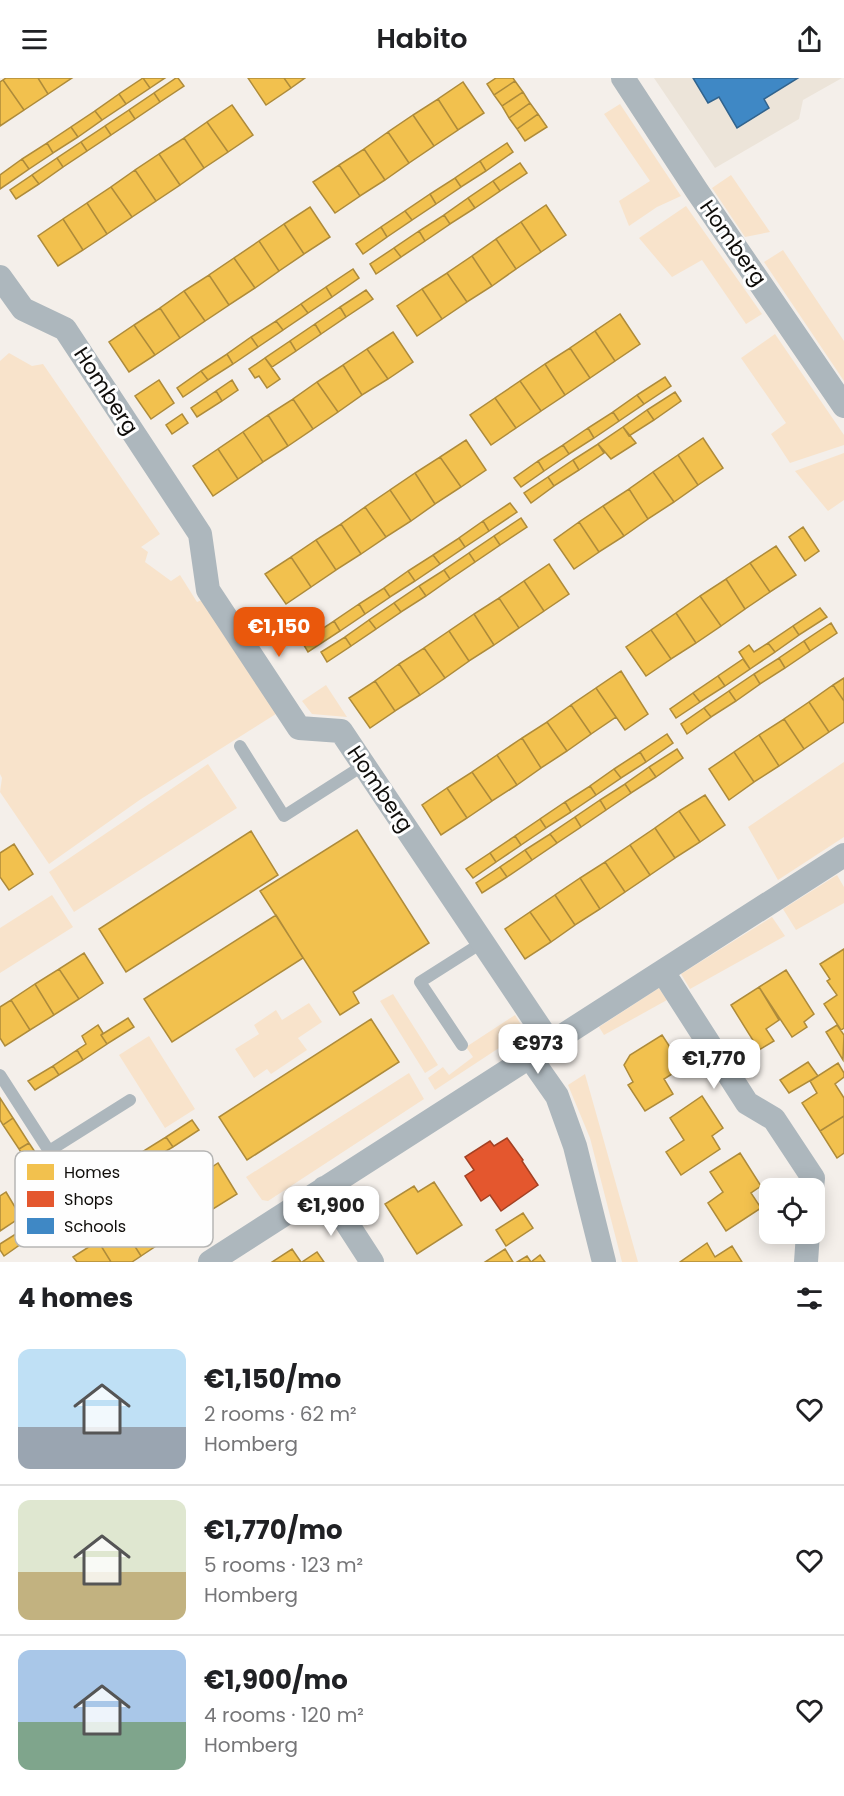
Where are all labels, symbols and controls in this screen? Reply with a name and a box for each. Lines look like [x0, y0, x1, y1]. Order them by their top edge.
text: Habito [376, 20, 468, 57]
icon: menu [18, 23, 51, 56]
icon: share [793, 23, 826, 56]
street label: Homberg [693, 194, 774, 292]
street label: Homberg [67, 341, 146, 440]
pin: €1,150 [230, 607, 328, 658]
text: €1,150 [248, 612, 310, 640]
street label: Homberg [341, 740, 420, 838]
pin: €973 [502, 1024, 574, 1075]
text: €973 [512, 1029, 564, 1057]
pin: €1,770 [665, 1039, 763, 1090]
text: €1,770 [682, 1044, 746, 1072]
legend [15, 1151, 213, 1247]
text: Homes [64, 1161, 120, 1184]
map controls [759, 1178, 825, 1244]
button: locate [759, 1178, 825, 1244]
pin: €1,900 [282, 1186, 380, 1237]
text: Shops [64, 1188, 113, 1211]
text: €1,900 [297, 1191, 365, 1219]
text: Schools [64, 1215, 126, 1238]
text: 4 homes [18, 1280, 133, 1316]
icon: filters [793, 1282, 826, 1315]
text: €1,150/mo [204, 1361, 341, 1397]
icon: home [66, 1373, 138, 1445]
icon: heart [793, 1393, 826, 1426]
text: 2 rooms · 62 m² [204, 1400, 357, 1428]
text: Homberg [204, 1430, 298, 1458]
text: €1,770/mo [204, 1512, 343, 1548]
icon: home [66, 1524, 138, 1596]
icon: heart [793, 1544, 826, 1577]
text: 5 rooms · 123 m² [204, 1551, 363, 1579]
text: Homberg [204, 1581, 298, 1609]
text: €1,900/mo [204, 1662, 348, 1698]
icon: home [66, 1674, 138, 1746]
icon: heart [793, 1694, 826, 1727]
text: 4 rooms · 120 m² [204, 1701, 364, 1729]
text: Homberg [204, 1731, 298, 1759]

